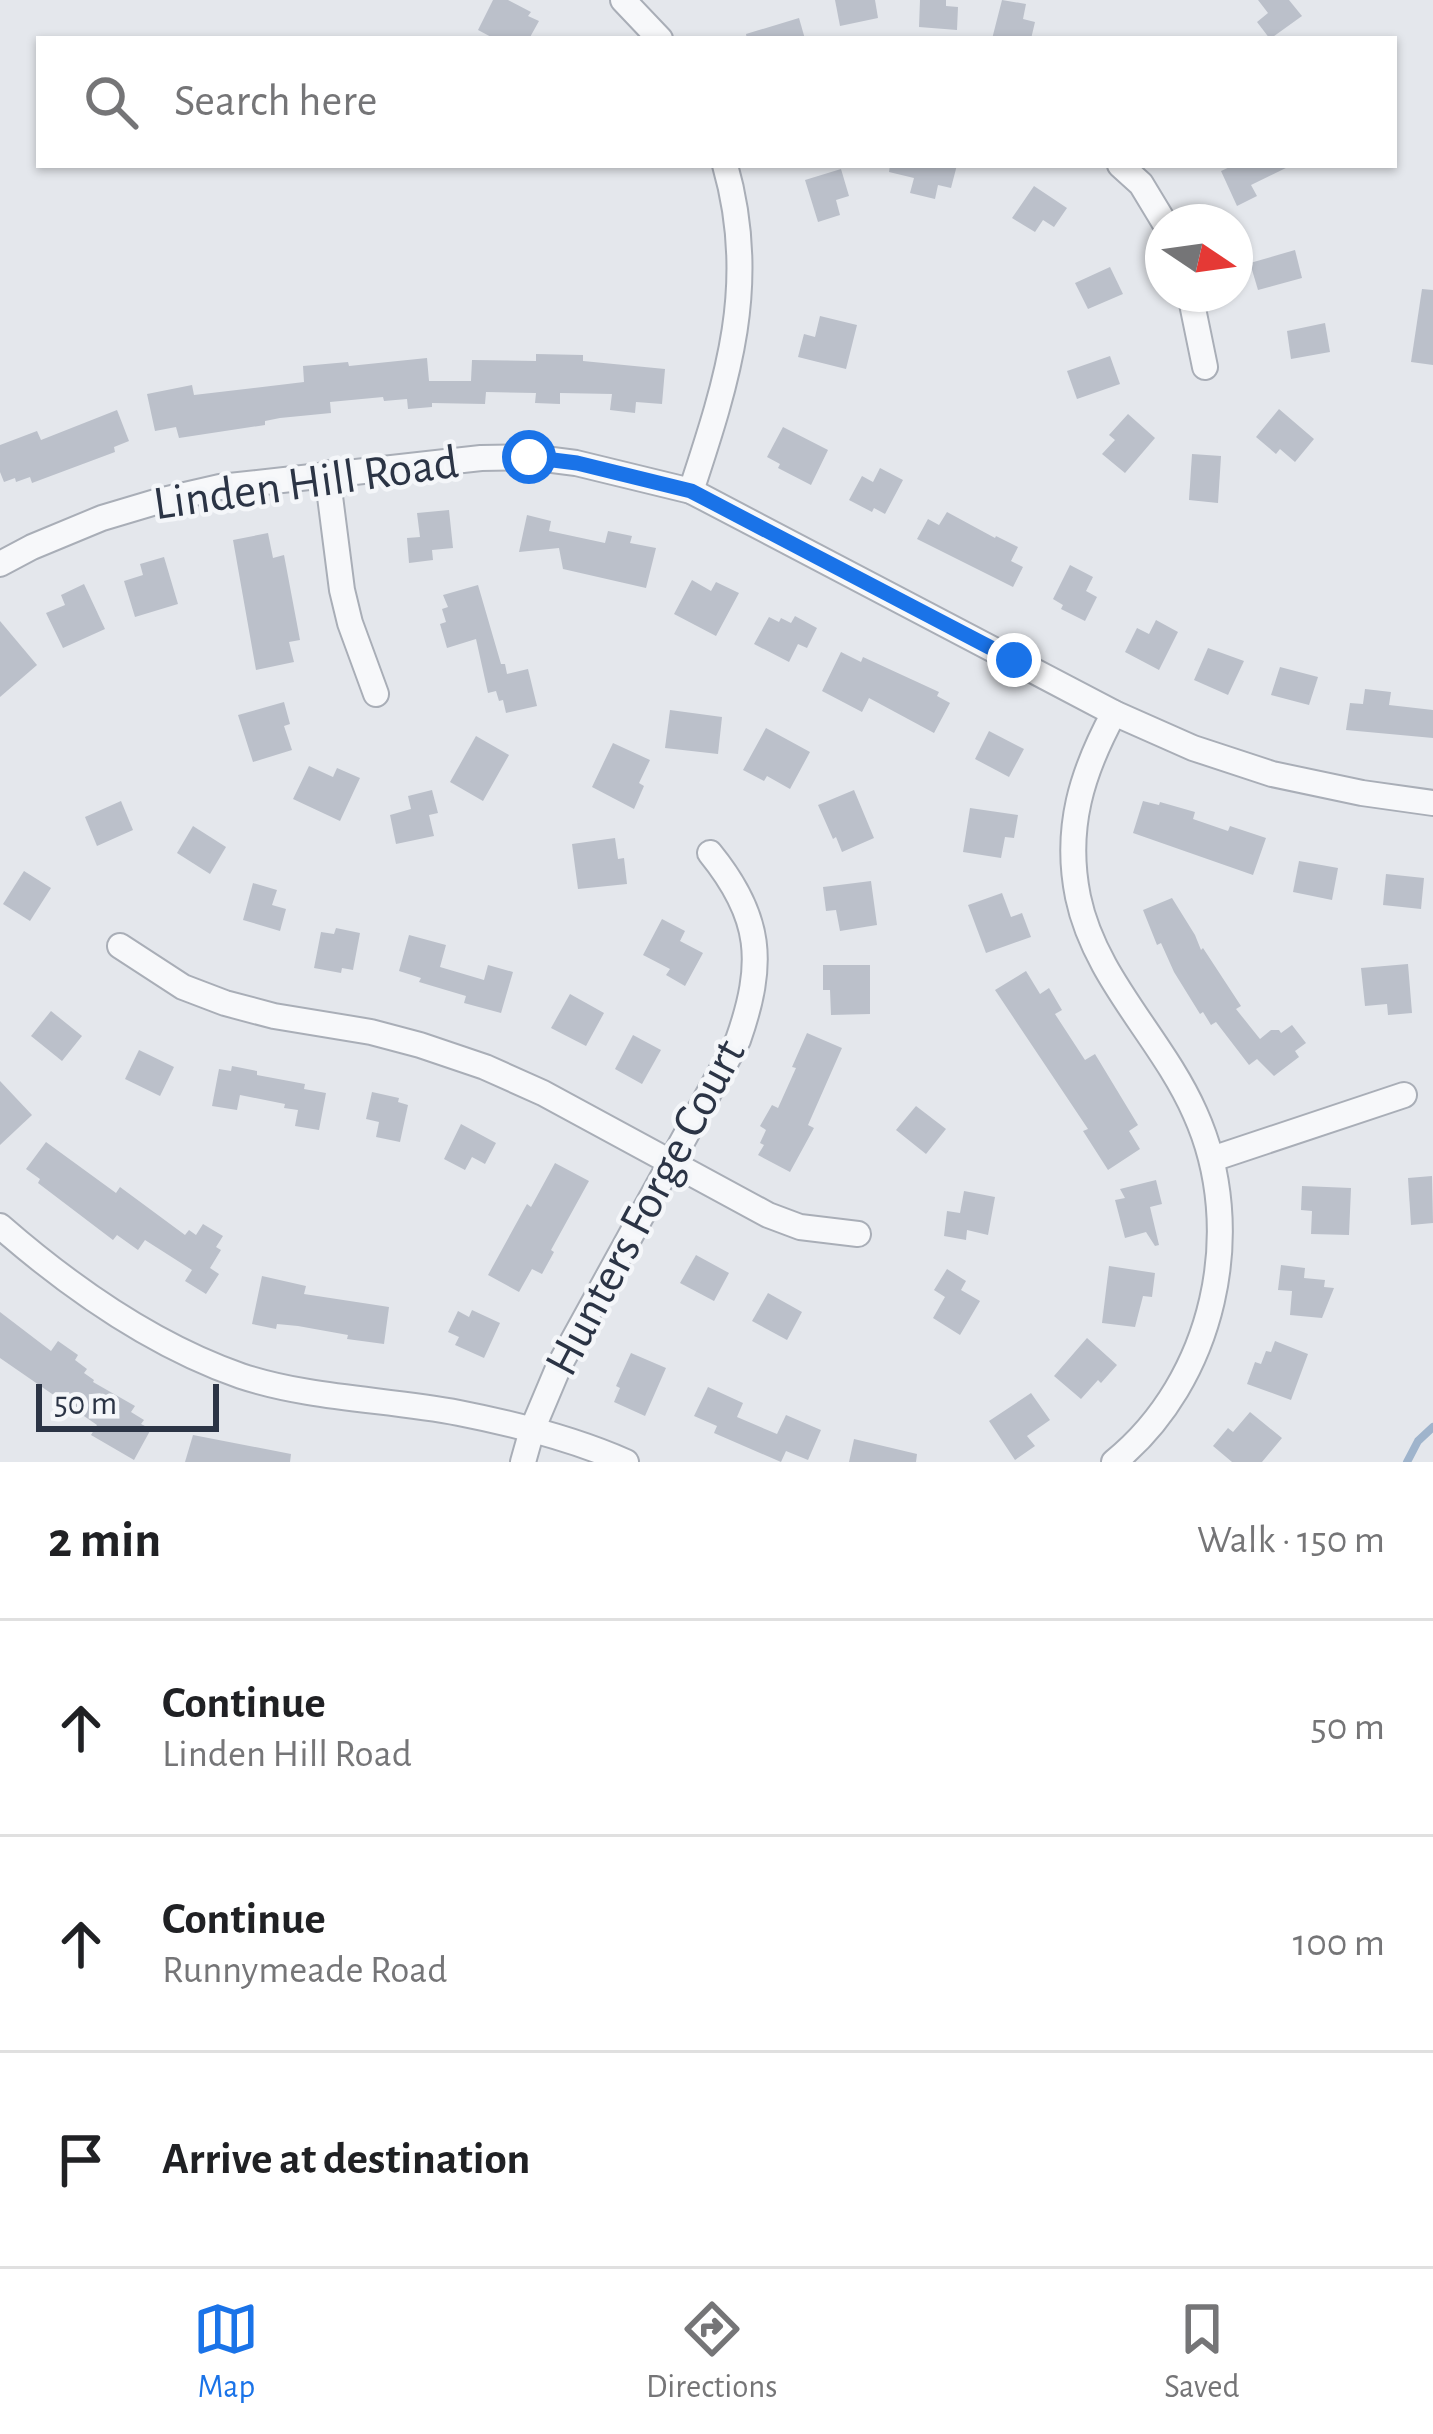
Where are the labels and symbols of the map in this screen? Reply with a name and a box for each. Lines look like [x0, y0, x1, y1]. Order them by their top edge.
north arrow [1145, 204, 1253, 312]
route start [502, 430, 556, 484]
street label: Linden Hill Road [150, 439, 462, 529]
route end [987, 633, 1041, 687]
street label: Hunters Forge Court [537, 1032, 755, 1384]
scale bar [36, 1378, 219, 1431]

